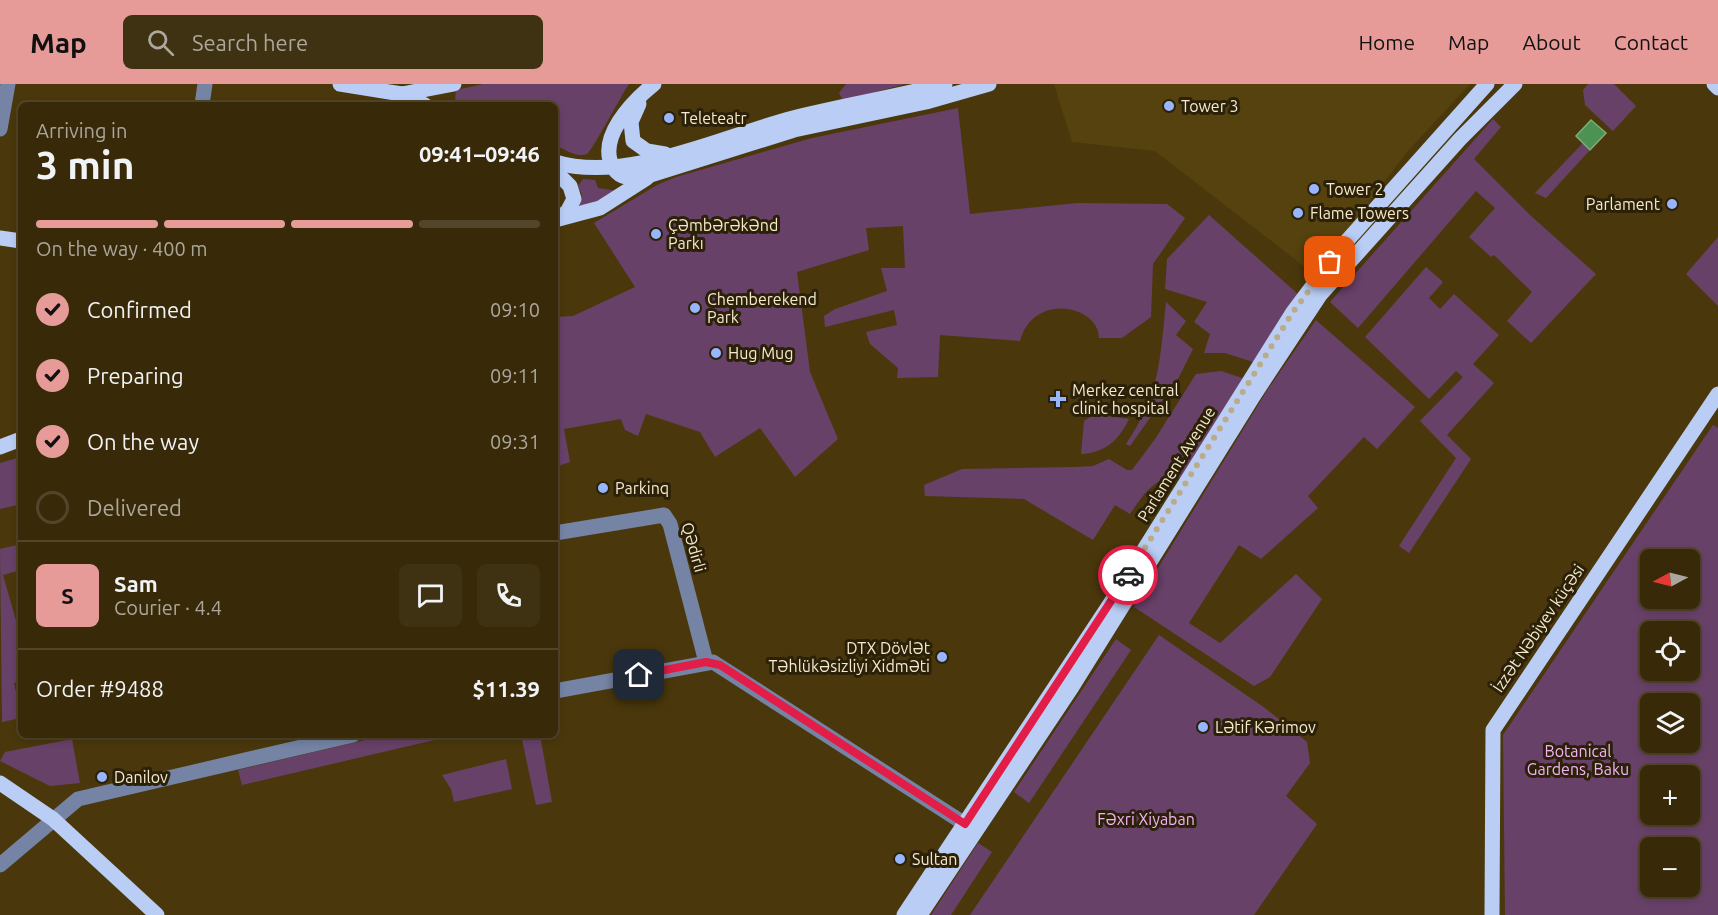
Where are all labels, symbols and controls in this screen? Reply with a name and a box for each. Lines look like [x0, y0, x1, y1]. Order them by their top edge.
search box [123, 15, 543, 69]
icon: search [144, 26, 177, 59]
text: Map [30, 27, 87, 58]
text: Search here [192, 30, 308, 55]
text: Home [1358, 30, 1415, 54]
text: Map [1448, 30, 1489, 54]
text: About [1522, 30, 1581, 54]
text: Contact [1614, 30, 1688, 54]
place label: Tower 3 [1181, 97, 1238, 115]
marker: Tower 3 [1162, 99, 1176, 113]
place label: Teleteatr [681, 109, 747, 127]
marker: Teleteatr [662, 111, 676, 125]
text: Arriving in [36, 119, 127, 142]
text: 09:41–09:46 [419, 141, 540, 166]
text: 3 min [36, 143, 135, 186]
place label: Tower 2 [1326, 180, 1383, 198]
marker: Tower 2 [1307, 182, 1321, 196]
place label: Parlament [1586, 195, 1661, 213]
marker: Parlament [1665, 197, 1679, 211]
place label: Flame Towers [1310, 204, 1409, 222]
marker: Flame Towers [1291, 206, 1305, 220]
place label: Çəmbərəkənd Parkı [668, 216, 778, 252]
marker: Çəmbərəkənd Parkı [649, 227, 663, 241]
pin [1304, 236, 1355, 287]
text: On the way · 400 m [36, 237, 208, 260]
icon: bag [1313, 245, 1346, 278]
place label: Chemberekend Park [707, 290, 817, 326]
icon: check [36, 293, 69, 326]
text: Confirmed [87, 297, 192, 322]
text: 09:10 [490, 298, 540, 321]
marker: Chemberekend Park [688, 301, 702, 315]
place label: Hug Mug [728, 344, 793, 362]
marker: Hug Mug [709, 346, 723, 360]
icon: check [36, 359, 69, 392]
text: Preparing [87, 363, 184, 388]
text: 09:11 [490, 364, 540, 387]
place label: Merkez central clinic hospital [1072, 381, 1179, 417]
marker: Merkez central clinic hospital [1049, 390, 1067, 408]
street label: Parlament Avenue [1133, 403, 1219, 525]
icon: check [36, 425, 69, 458]
text: On the way [87, 429, 199, 454]
text: 09:31 [490, 430, 540, 453]
place label: Parkinq [615, 479, 669, 497]
marker: Parkinq [596, 481, 610, 495]
text: Delivered [87, 495, 182, 520]
street label: Qədirli [678, 520, 710, 574]
courier [1098, 545, 1158, 605]
north arrow [1640, 549, 1700, 609]
map controls [1640, 549, 1700, 897]
icon: car [1112, 559, 1145, 592]
street label: İzzət Nəbiyev küçəsi [1488, 561, 1588, 695]
button: chat [399, 564, 462, 627]
button: phone [477, 564, 540, 627]
text: Sam [114, 571, 158, 596]
text: S [61, 583, 74, 608]
text: Courier · 4.4 [114, 596, 222, 619]
button: locate [1640, 621, 1700, 681]
place label: DTX Dövlət Təhlükəsizliyi Xidməti [768, 639, 931, 675]
pin [613, 649, 664, 700]
marker: DTX Dövlət Təhlükəsizliyi Xidməti [935, 650, 949, 664]
icon: home [622, 658, 655, 691]
text: Order #9488 [36, 676, 164, 701]
text: $11.39 [473, 676, 540, 701]
button: layers [1640, 693, 1700, 753]
place label: Lətif Kərimov [1215, 718, 1316, 736]
marker: Lətif Kərimov [1196, 720, 1210, 734]
park label: Botanical Gardens, Baku [1527, 742, 1629, 778]
button: + [1640, 765, 1700, 825]
place label: Danilov [114, 768, 168, 786]
marker: Danilov [95, 770, 109, 784]
park label: Fəxri Xiyaban [1097, 810, 1195, 828]
button: − [1640, 837, 1700, 897]
place label: Sultan [912, 850, 957, 868]
marker: Sultan [893, 852, 907, 866]

